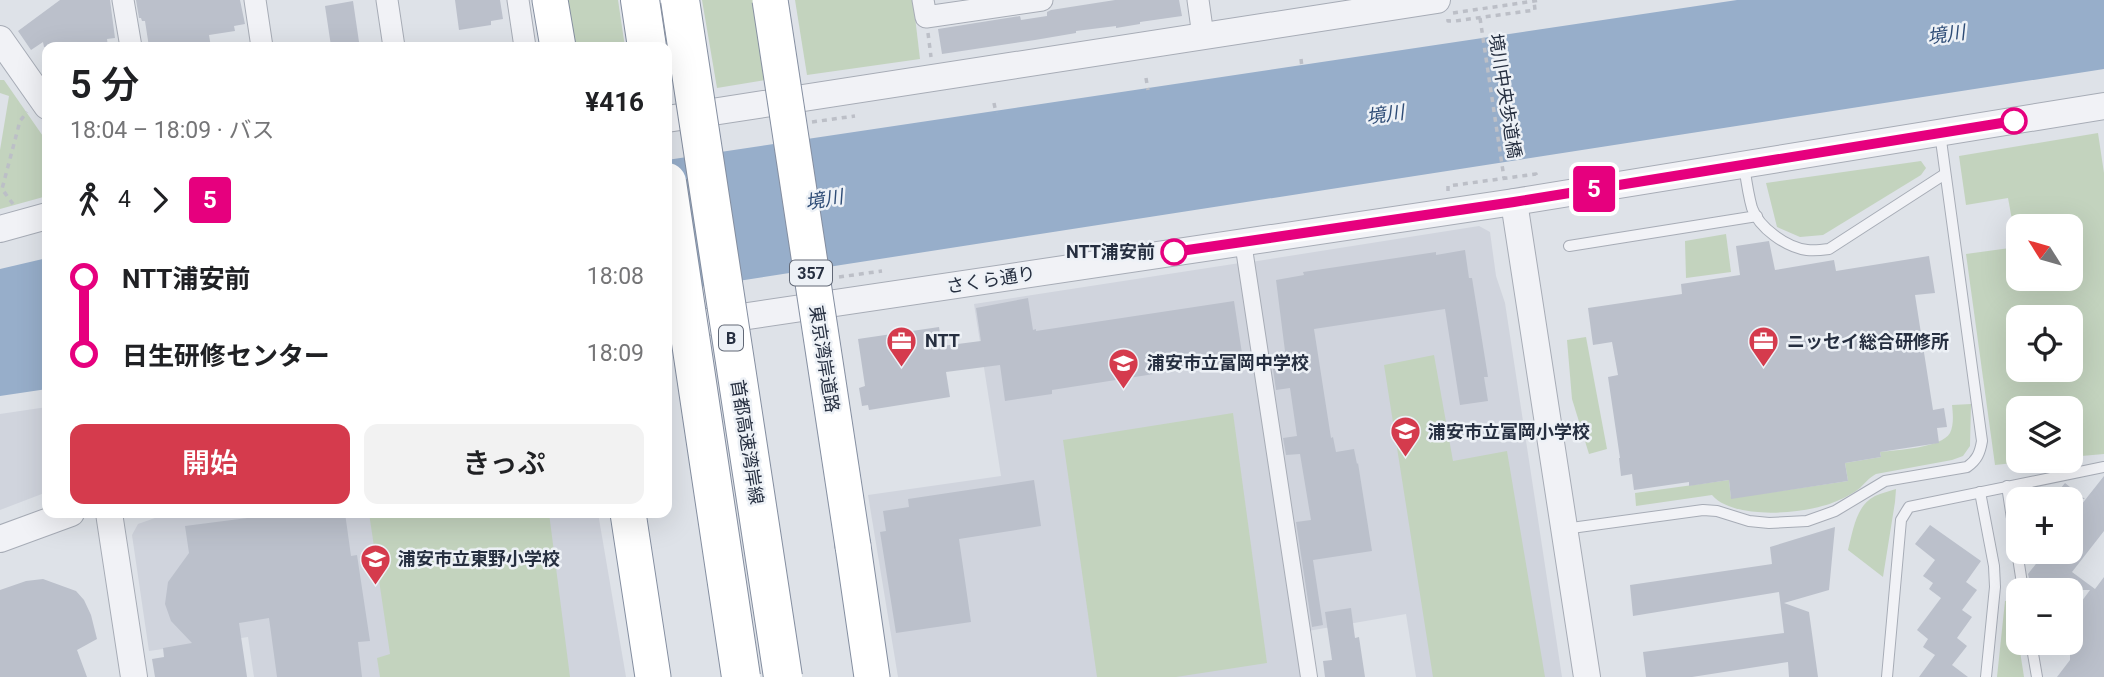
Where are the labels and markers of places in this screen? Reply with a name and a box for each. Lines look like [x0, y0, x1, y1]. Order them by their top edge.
unlabelled marker [2001, 108, 2027, 134]
marker: NTT浦安前 [1161, 239, 1187, 265]
place label: NTT浦安前 [1066, 241, 1155, 262]
office icon: NTT [885, 324, 919, 368]
office icon: ニッセイ総合研修所 [1747, 325, 1781, 369]
place label: NTT [925, 330, 960, 351]
place label: ニッセイ総合研修所 [1787, 331, 1949, 352]
school or university icon: 浦安市立富岡中学校 [1107, 346, 1141, 390]
place label: 浦安市立富岡中学校 [1147, 352, 1309, 373]
school or university icon: 浦安市立富岡小学校 [1388, 415, 1422, 459]
place label: 浦安市立富岡小学校 [1428, 421, 1590, 442]
school or university icon: 浦安市立東野小学校 [358, 542, 392, 586]
place label: 浦安市立東野小学校 [398, 548, 560, 569]

